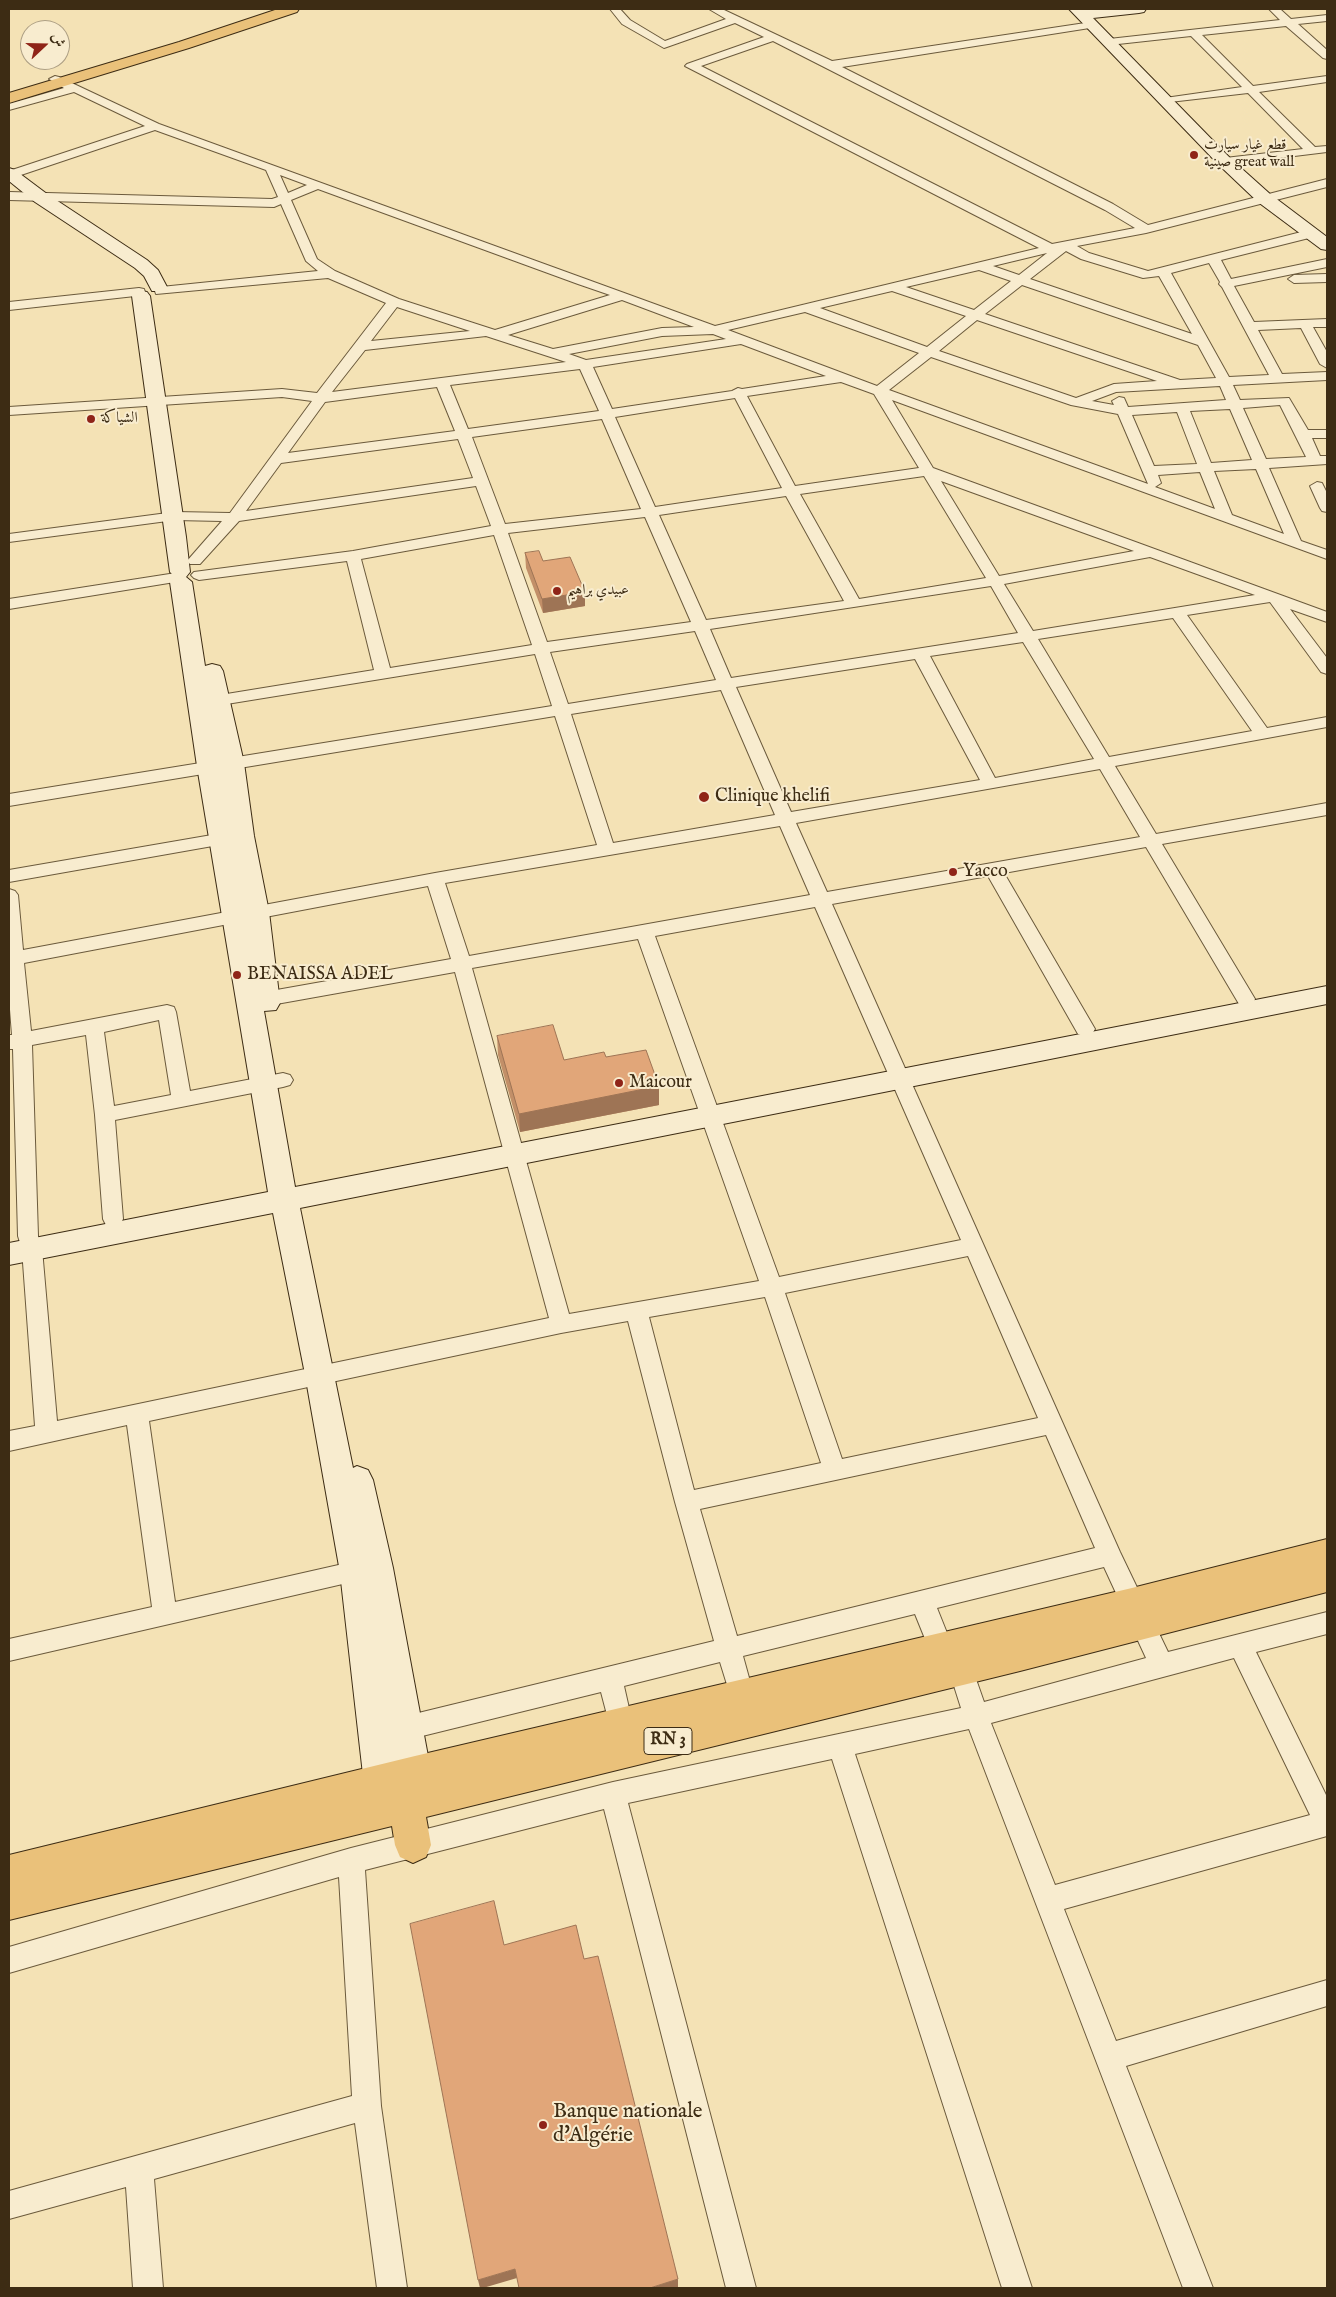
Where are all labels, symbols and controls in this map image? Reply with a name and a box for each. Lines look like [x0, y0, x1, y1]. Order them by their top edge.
north arrow [20, 20, 70, 70]
text: ش [47, 30, 69, 50]
place label: قطع غيار سيارت صينية great wall [1204, 137, 1294, 172]
marker: قطع غيار سيارت صينية great wall [1188, 149, 1200, 161]
place label: الشياكة [101, 410, 138, 428]
marker: الشياكة [85, 413, 97, 425]
place label: عبيدي براهيم [567, 582, 629, 600]
marker: عبيدي براهيم [551, 585, 563, 597]
place label: Clinique khelifi [715, 786, 830, 808]
marker: Clinique khelifi [697, 790, 711, 804]
place label: Yacco [963, 861, 1008, 883]
marker: Yacco [947, 866, 959, 878]
place label: BENAISSA ADEL [247, 964, 393, 986]
marker: BENAISSA ADEL [231, 969, 243, 981]
place label: Maicour [629, 1072, 692, 1094]
marker: Maicour [613, 1077, 625, 1089]
road number: RN 3 [644, 1728, 692, 1754]
place label: Banque nationale d'Algérie [553, 2100, 702, 2150]
marker: Banque nationale d'Algérie [537, 2119, 549, 2131]

